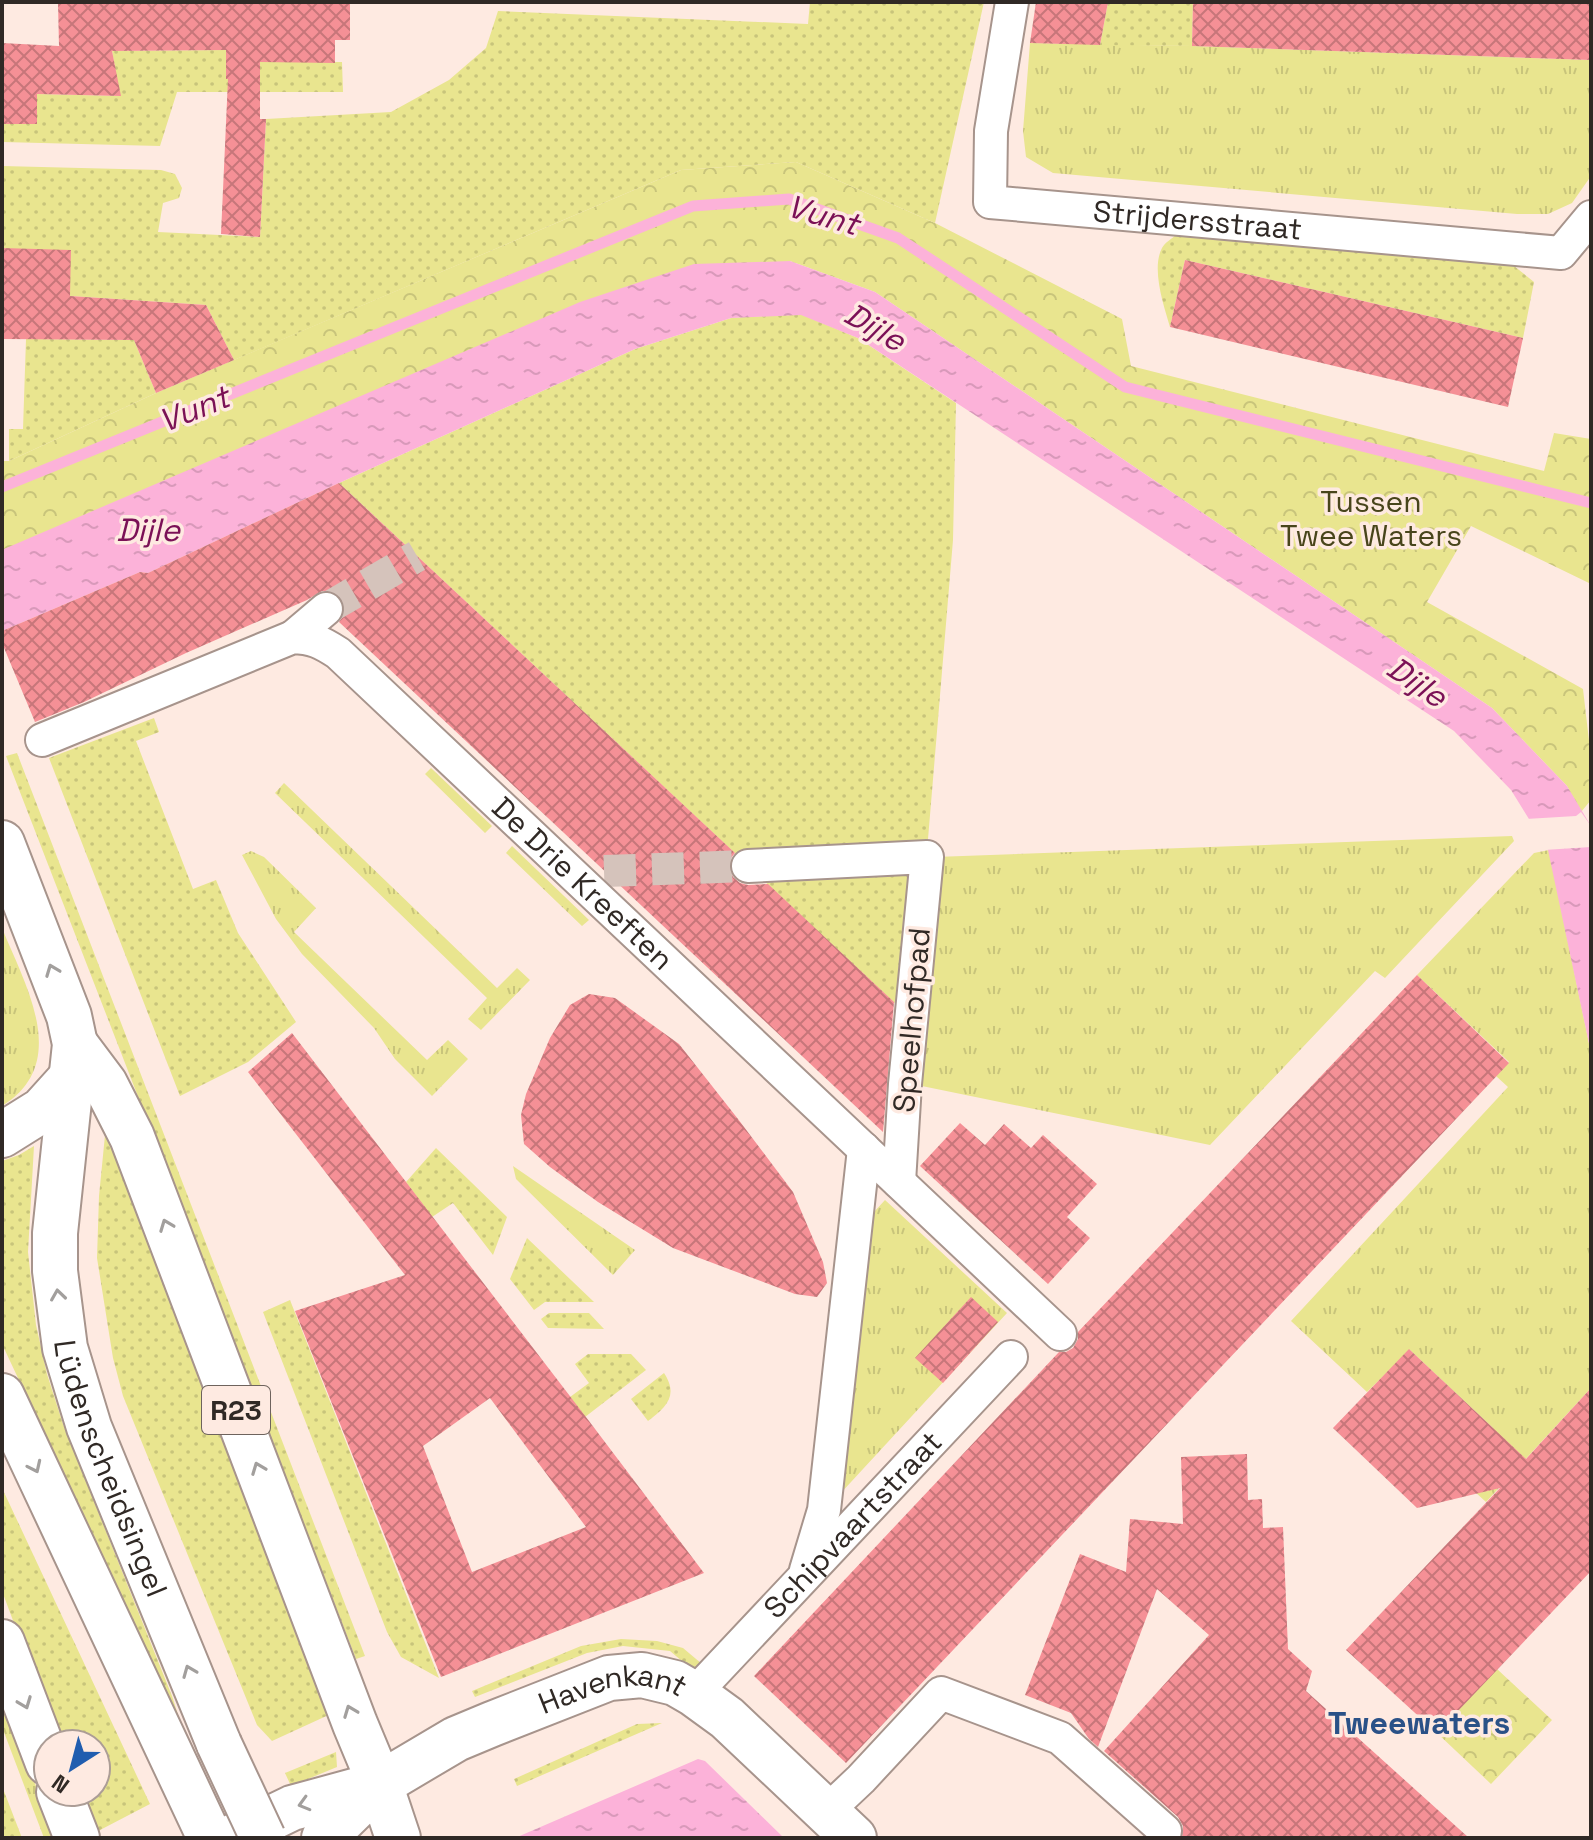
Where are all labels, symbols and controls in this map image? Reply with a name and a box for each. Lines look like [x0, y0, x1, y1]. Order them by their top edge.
water label: Vunt [782, 186, 867, 245]
street label: Strijdersstraat [1091, 191, 1304, 249]
water label: Dijle [837, 294, 914, 361]
water label: Vunt [153, 376, 238, 441]
park label: Tussen Twee Waters [1280, 482, 1462, 555]
water label: Dijle [116, 510, 181, 550]
water label: Dijle [1379, 648, 1455, 717]
street label: De Drie Kreeften [484, 788, 682, 978]
street label: Speelhofpad [884, 926, 939, 1114]
one-way arrow [45, 964, 62, 978]
one-way arrow [159, 1219, 176, 1233]
one-way arrow [50, 1288, 67, 1302]
street label: Lüdenscheidsingel [45, 1337, 177, 1603]
road number: R23 [202, 1386, 270, 1434]
street label: Schipvaartstraat [755, 1423, 950, 1627]
one-way arrow [25, 1458, 41, 1473]
one-way arrow [251, 1462, 268, 1476]
street label: Havenkant [533, 1655, 695, 1723]
one-way arrow [182, 1665, 199, 1679]
one-way arrow [15, 1695, 32, 1709]
district label: Tweewaters [1328, 1703, 1510, 1743]
one-way arrow [343, 1705, 360, 1719]
north arrow [32, 1728, 112, 1808]
text: N [46, 1769, 74, 1800]
one-way arrow [298, 1795, 312, 1812]

